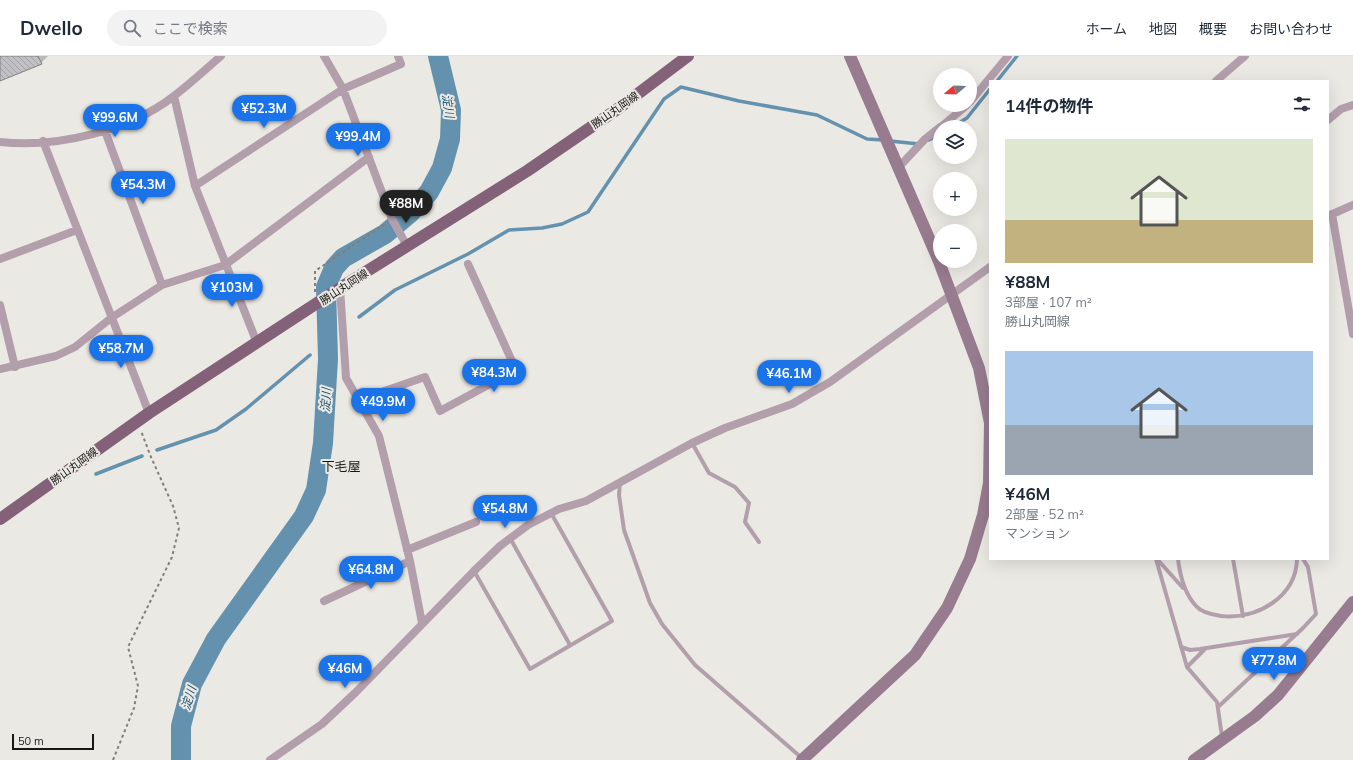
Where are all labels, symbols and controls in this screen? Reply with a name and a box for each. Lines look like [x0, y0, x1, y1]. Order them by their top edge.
search box [107, 10, 387, 46]
text: Dwello [20, 16, 83, 40]
icon: search [121, 17, 143, 39]
text: ここで検索 [153, 19, 228, 38]
text: ホーム [1085, 20, 1127, 38]
text: 地図 [1149, 20, 1177, 38]
text: 概要 [1199, 20, 1227, 38]
text: お問い合わせ [1249, 20, 1333, 38]
north arrow [933, 68, 977, 112]
map controls [933, 68, 977, 268]
street label: 勝山丸岡線 [588, 88, 642, 132]
water label: 淀川 [439, 93, 458, 121]
icon: filters [1291, 93, 1313, 115]
pin: ¥52.3M [231, 95, 297, 129]
text: 14件の物件 [1005, 95, 1093, 116]
text: ¥52.3M [241, 100, 287, 116]
pin: ¥99.6M [82, 104, 148, 138]
text: ¥99.6M [92, 109, 138, 125]
button: layers [933, 120, 977, 164]
pin: ¥99.4M [325, 123, 391, 157]
text: ¥99.4M [335, 128, 381, 144]
icon: home [1123, 165, 1195, 237]
pin: ¥54.3M [110, 171, 176, 205]
button: + [933, 172, 977, 216]
text: ¥54.3M [120, 176, 166, 192]
pin: ¥88M [382, 190, 430, 224]
text: ¥88M [389, 195, 423, 211]
button: − [933, 224, 977, 268]
street label: 勝山丸岡線 [317, 266, 371, 308]
text: ¥88M [1005, 271, 1050, 292]
pin: ¥103M [204, 274, 260, 308]
text: ¥103M [211, 279, 253, 295]
text: 3部屋 · 107 m² [1005, 294, 1092, 310]
text: 勝山丸岡線 [1005, 313, 1070, 329]
pin: ¥58.7M [88, 335, 154, 369]
text: ¥58.7M [98, 340, 144, 356]
pin: ¥84.3M [461, 359, 527, 393]
pin: ¥46.1M [756, 360, 822, 394]
text: ¥84.3M [471, 364, 517, 380]
text: ¥46.1M [766, 365, 812, 381]
icon: home [1123, 377, 1195, 449]
water label: 淀川 [317, 385, 334, 412]
pin: ¥49.9M [350, 388, 416, 422]
text: ¥49.9M [360, 393, 406, 409]
street label: 勝山丸岡線 [48, 444, 100, 488]
district label: 下毛屋 [321, 458, 361, 474]
text: ¥46M [1005, 483, 1050, 504]
pin: ¥54.8M [472, 495, 538, 529]
text: ¥54.8M [482, 500, 528, 516]
text: 2部屋 · 52 m² [1005, 506, 1084, 522]
text: マンション [1005, 525, 1070, 541]
pin: ¥64.8M [338, 556, 404, 590]
text: ¥64.8M [348, 561, 394, 577]
pin: ¥77.8M [1241, 647, 1307, 681]
text: ¥77.8M [1251, 652, 1297, 668]
pin: ¥46M [321, 655, 369, 689]
text: ¥46M [328, 660, 362, 676]
water label: 淀川 [178, 682, 200, 712]
scale bar [12, 732, 94, 751]
text: 50 m [18, 734, 44, 748]

